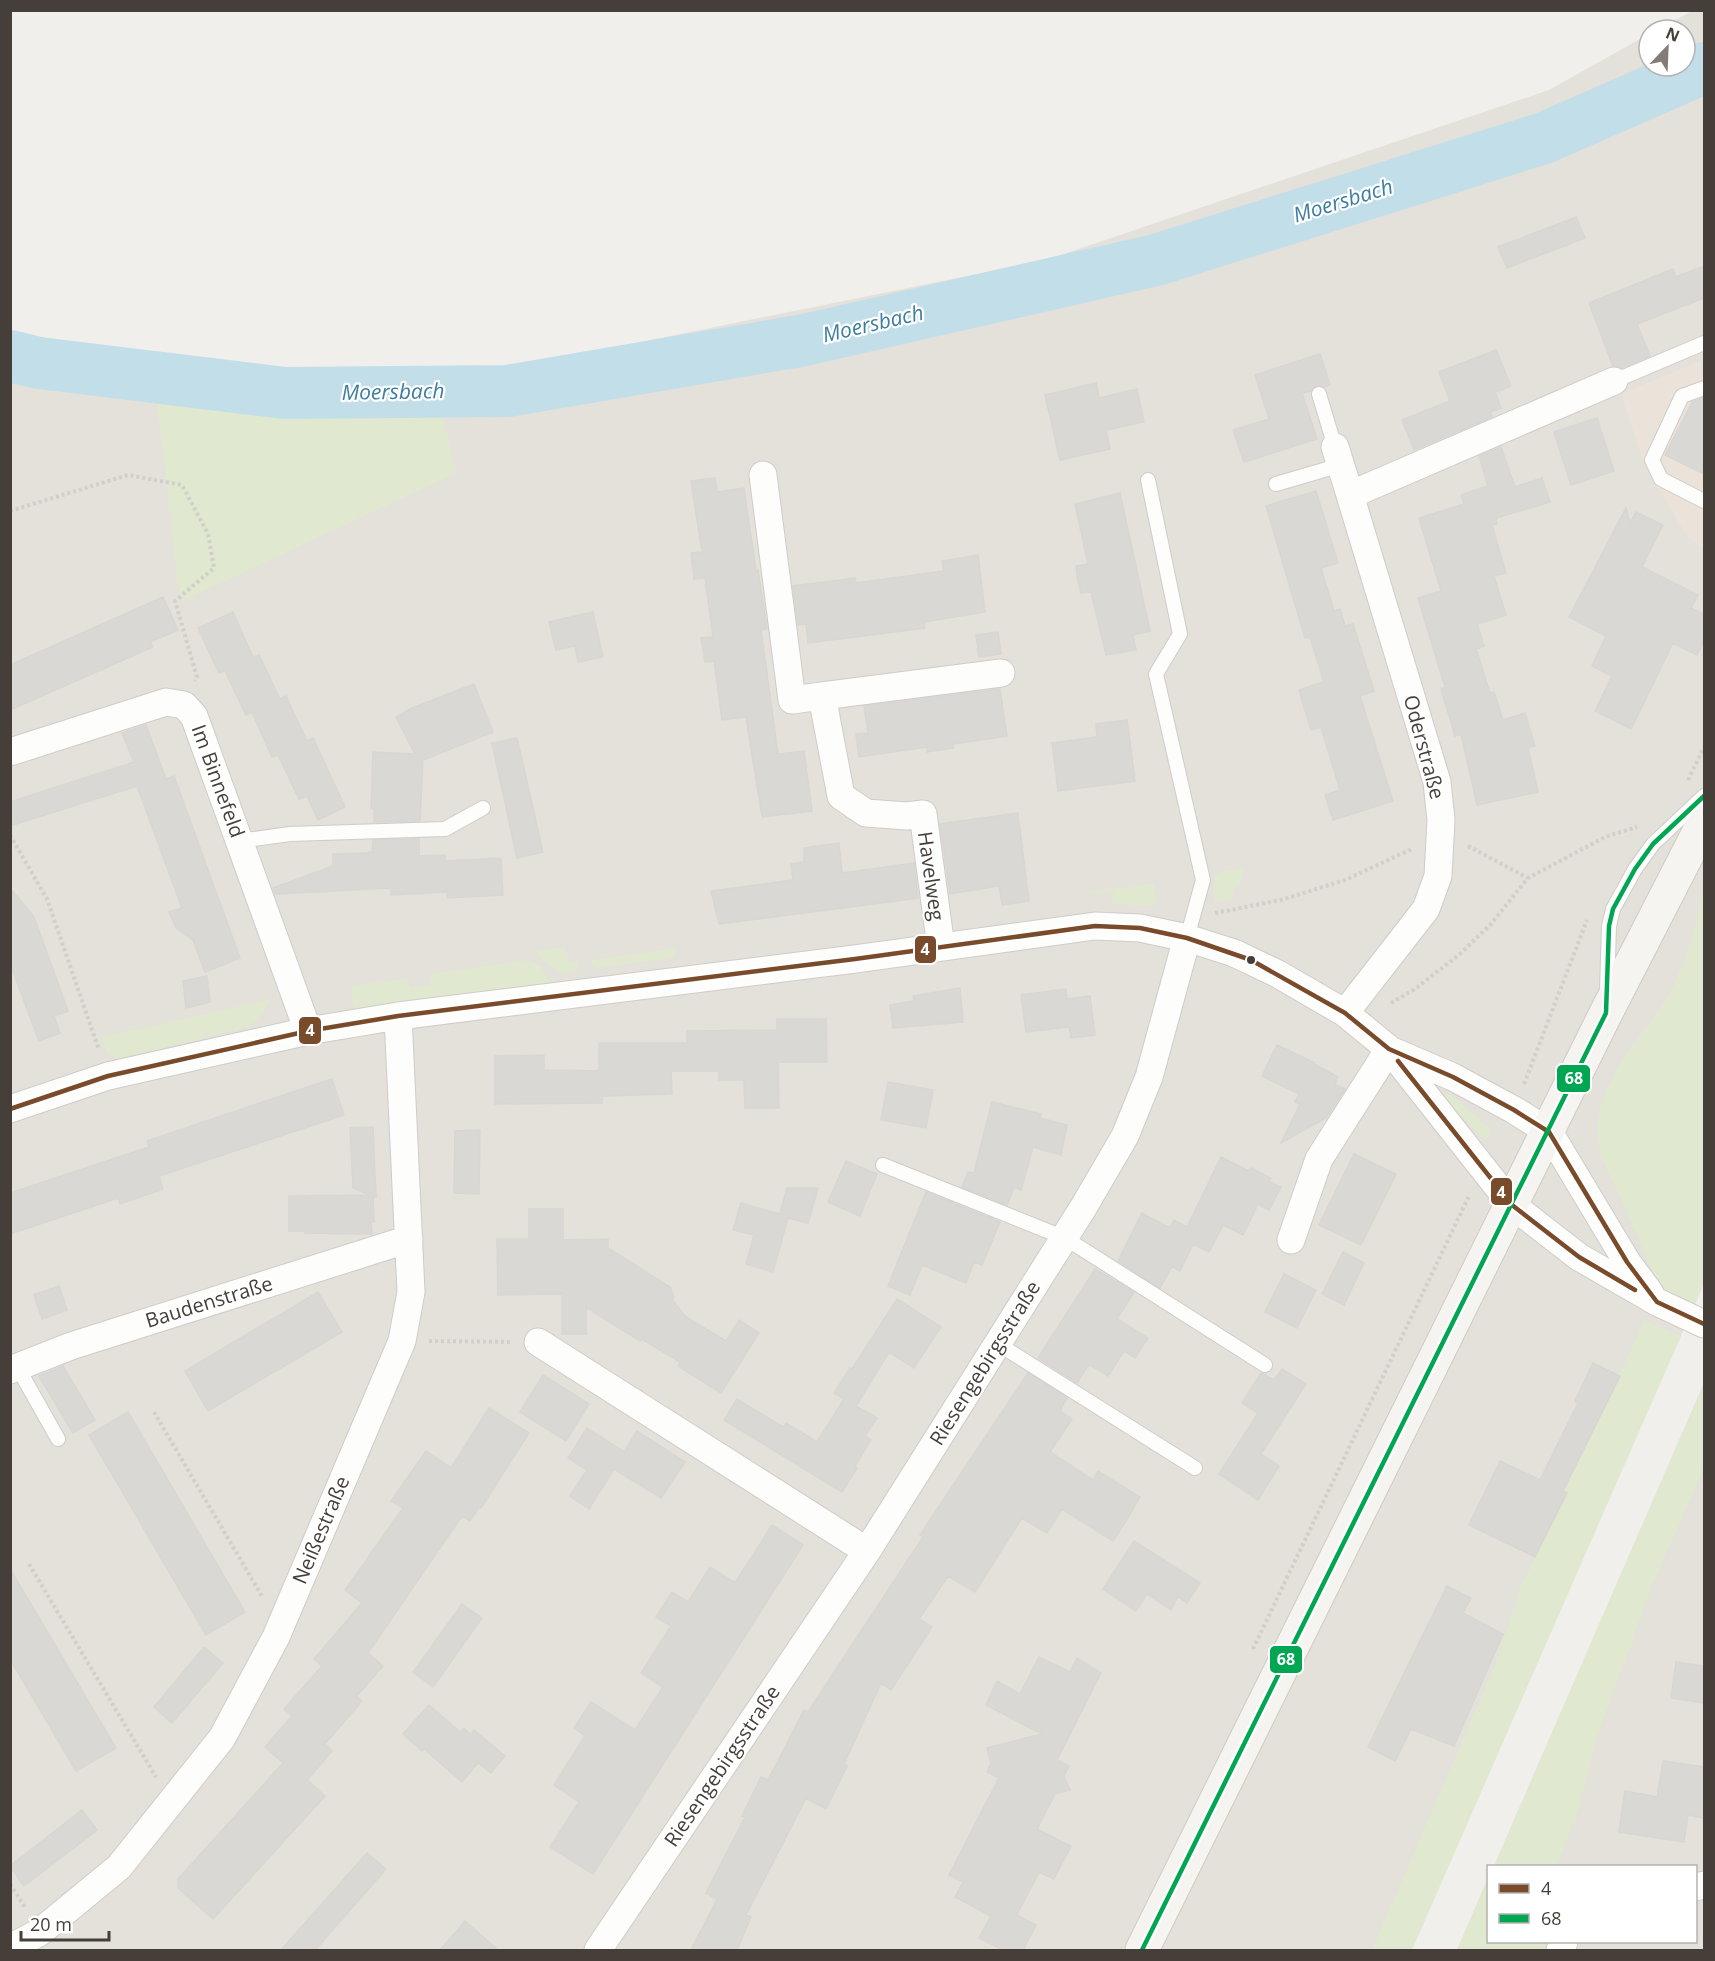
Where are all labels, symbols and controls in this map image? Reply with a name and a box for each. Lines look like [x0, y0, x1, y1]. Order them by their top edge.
north arrow [1637, 18, 1697, 78]
text: N [1663, 22, 1683, 47]
water label: Moersbach [1289, 172, 1396, 228]
water label: Moersbach [820, 298, 926, 348]
water label: Moersbach [341, 376, 445, 406]
street label: Oderstraße [1398, 692, 1451, 802]
street label: Im Binnefeld [186, 721, 251, 841]
street label: Havelweg [912, 830, 951, 922]
line badge: 4 [914, 935, 937, 964]
text: 4 [920, 938, 930, 960]
unlabelled marker [1245, 954, 1257, 966]
line badge: 4 [298, 1016, 322, 1045]
text: 4 [305, 1019, 315, 1041]
line badge: 68 [1556, 1064, 1591, 1093]
text: 68 [1565, 1067, 1583, 1089]
line badge: 4 [1490, 1177, 1513, 1206]
text: 4 [1496, 1181, 1506, 1203]
street label: Baudenstraße [142, 1269, 276, 1334]
street label: Riesengebirgsstraße [923, 1275, 1046, 1450]
street label: Neißestraße [286, 1472, 355, 1588]
line badge: 68 [1269, 1645, 1303, 1674]
text: 68 [1277, 1648, 1295, 1670]
street label: Riesengebirgsstraße [657, 1680, 786, 1852]
legend [1487, 1865, 1697, 1943]
text: 4 [1541, 1876, 1551, 1900]
scale bar [21, 1904, 110, 1942]
text: 68 [1541, 1906, 1562, 1930]
text: 20 m [30, 1912, 72, 1936]

